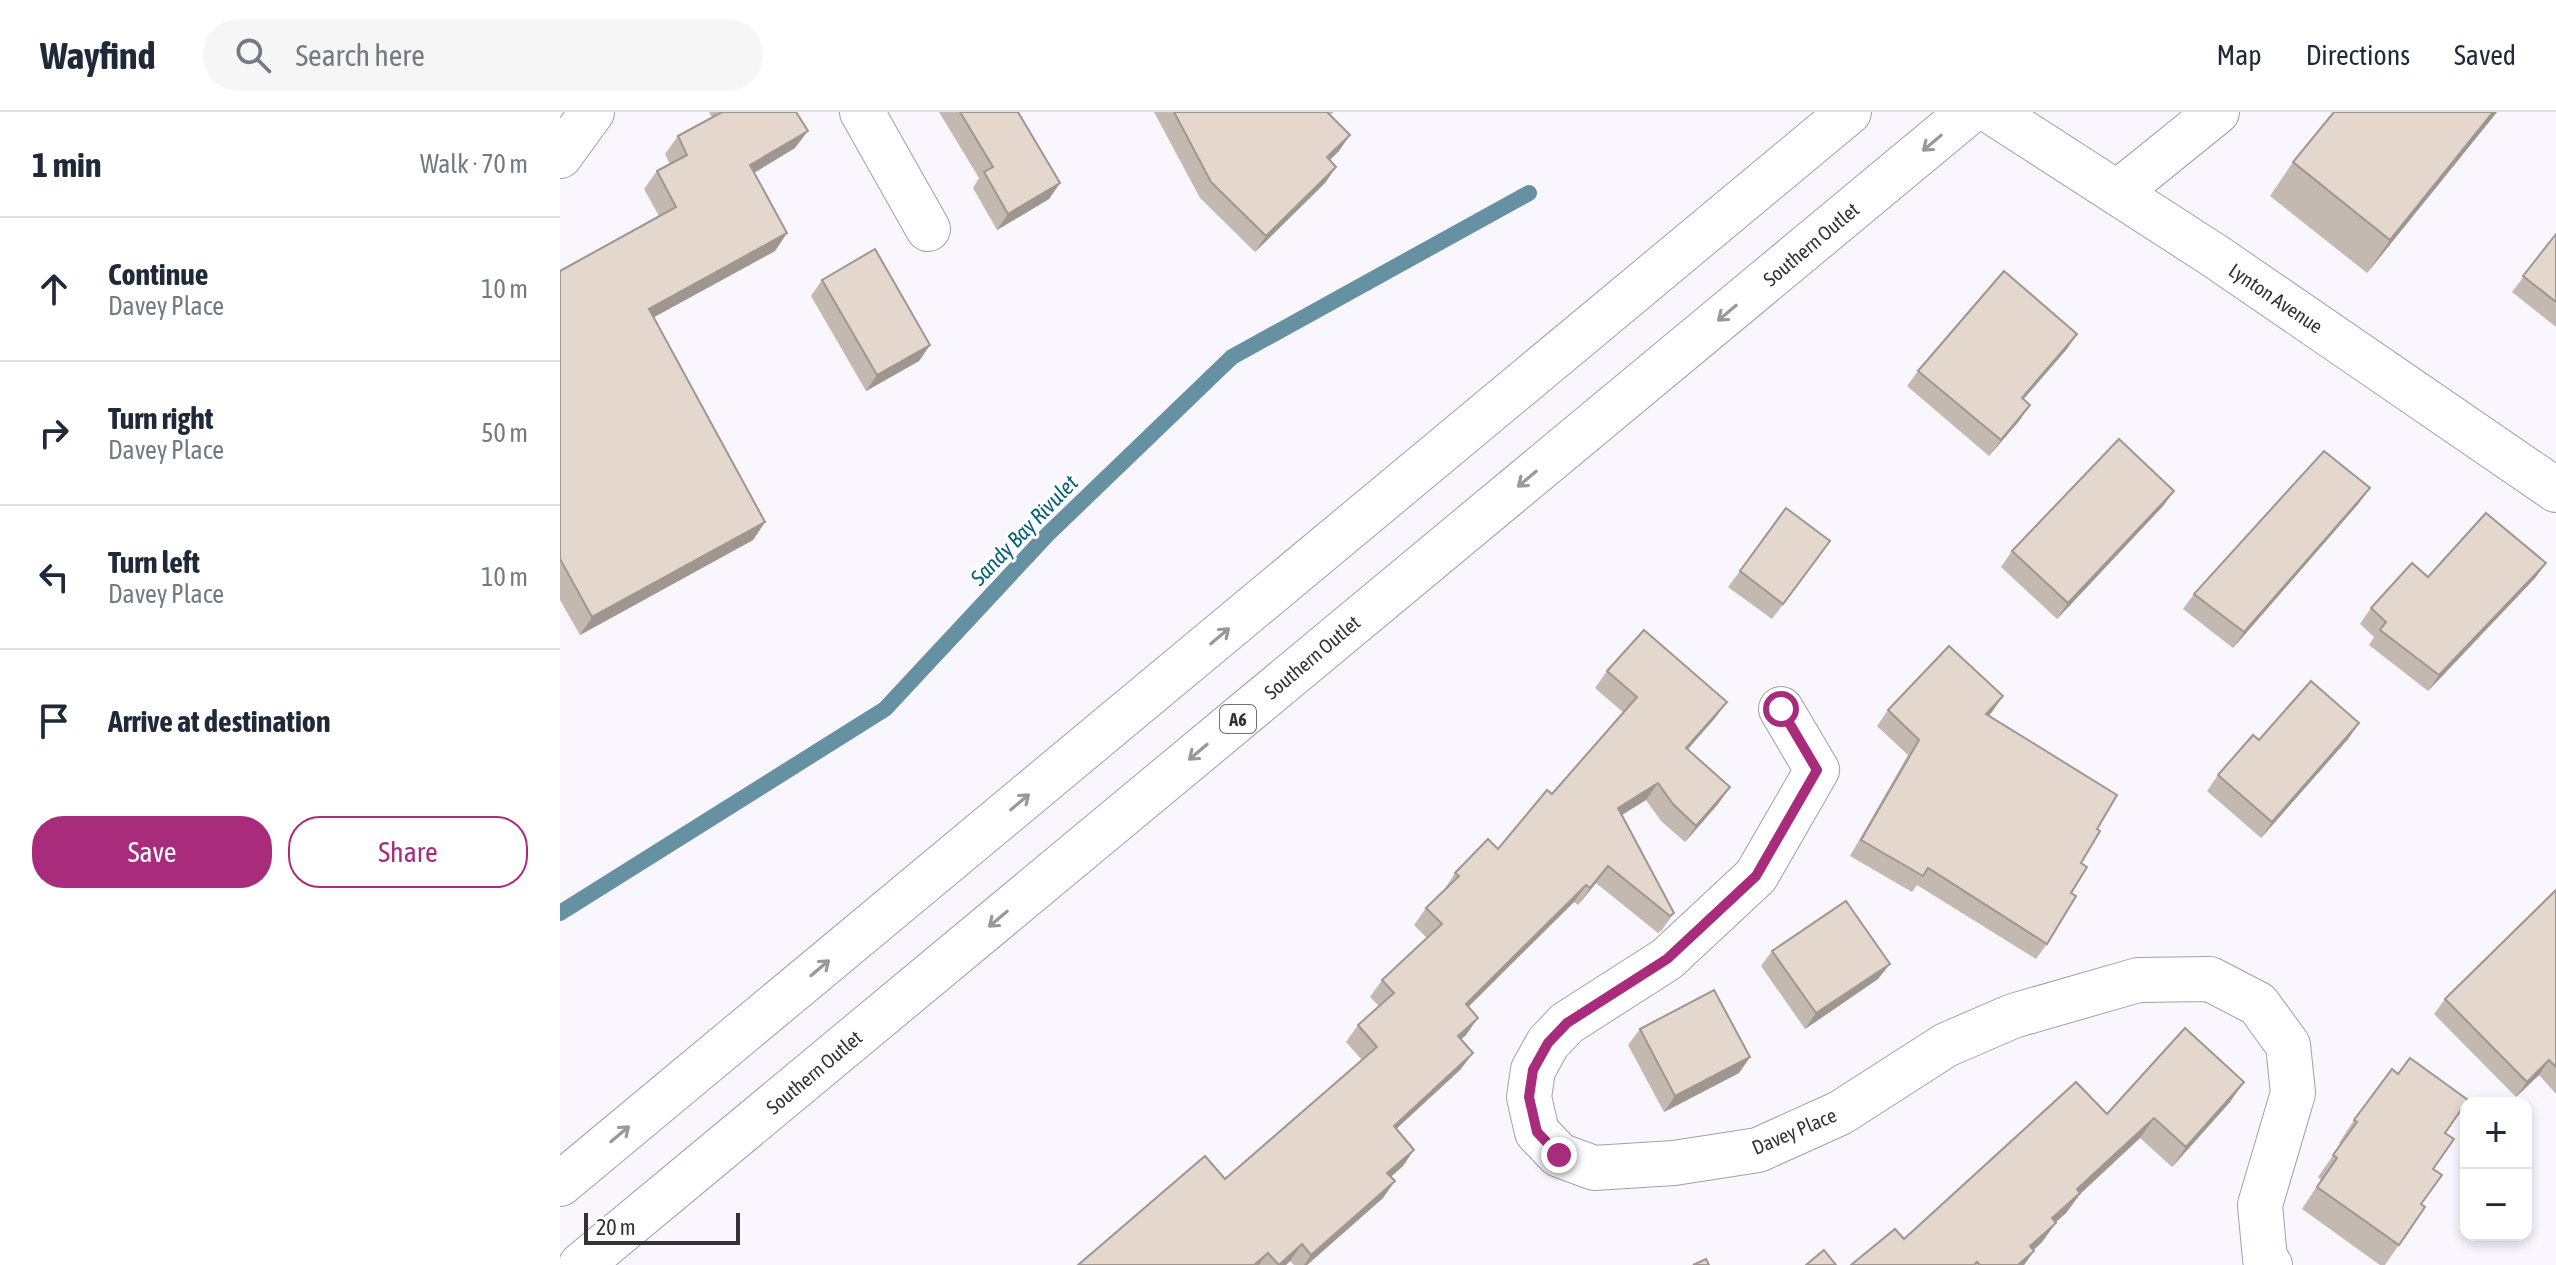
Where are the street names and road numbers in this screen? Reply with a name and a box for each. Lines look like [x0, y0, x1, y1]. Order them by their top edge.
street label: Southern Outlet [1759, 197, 1864, 291]
street label: Lynton Avenue [2225, 258, 2327, 338]
street label: Southern Outlet [1260, 610, 1365, 704]
road number: A6 [1220, 705, 1256, 733]
street label: Southern Outlet [762, 1025, 867, 1119]
street label: Davey Place [1748, 1103, 1840, 1159]

